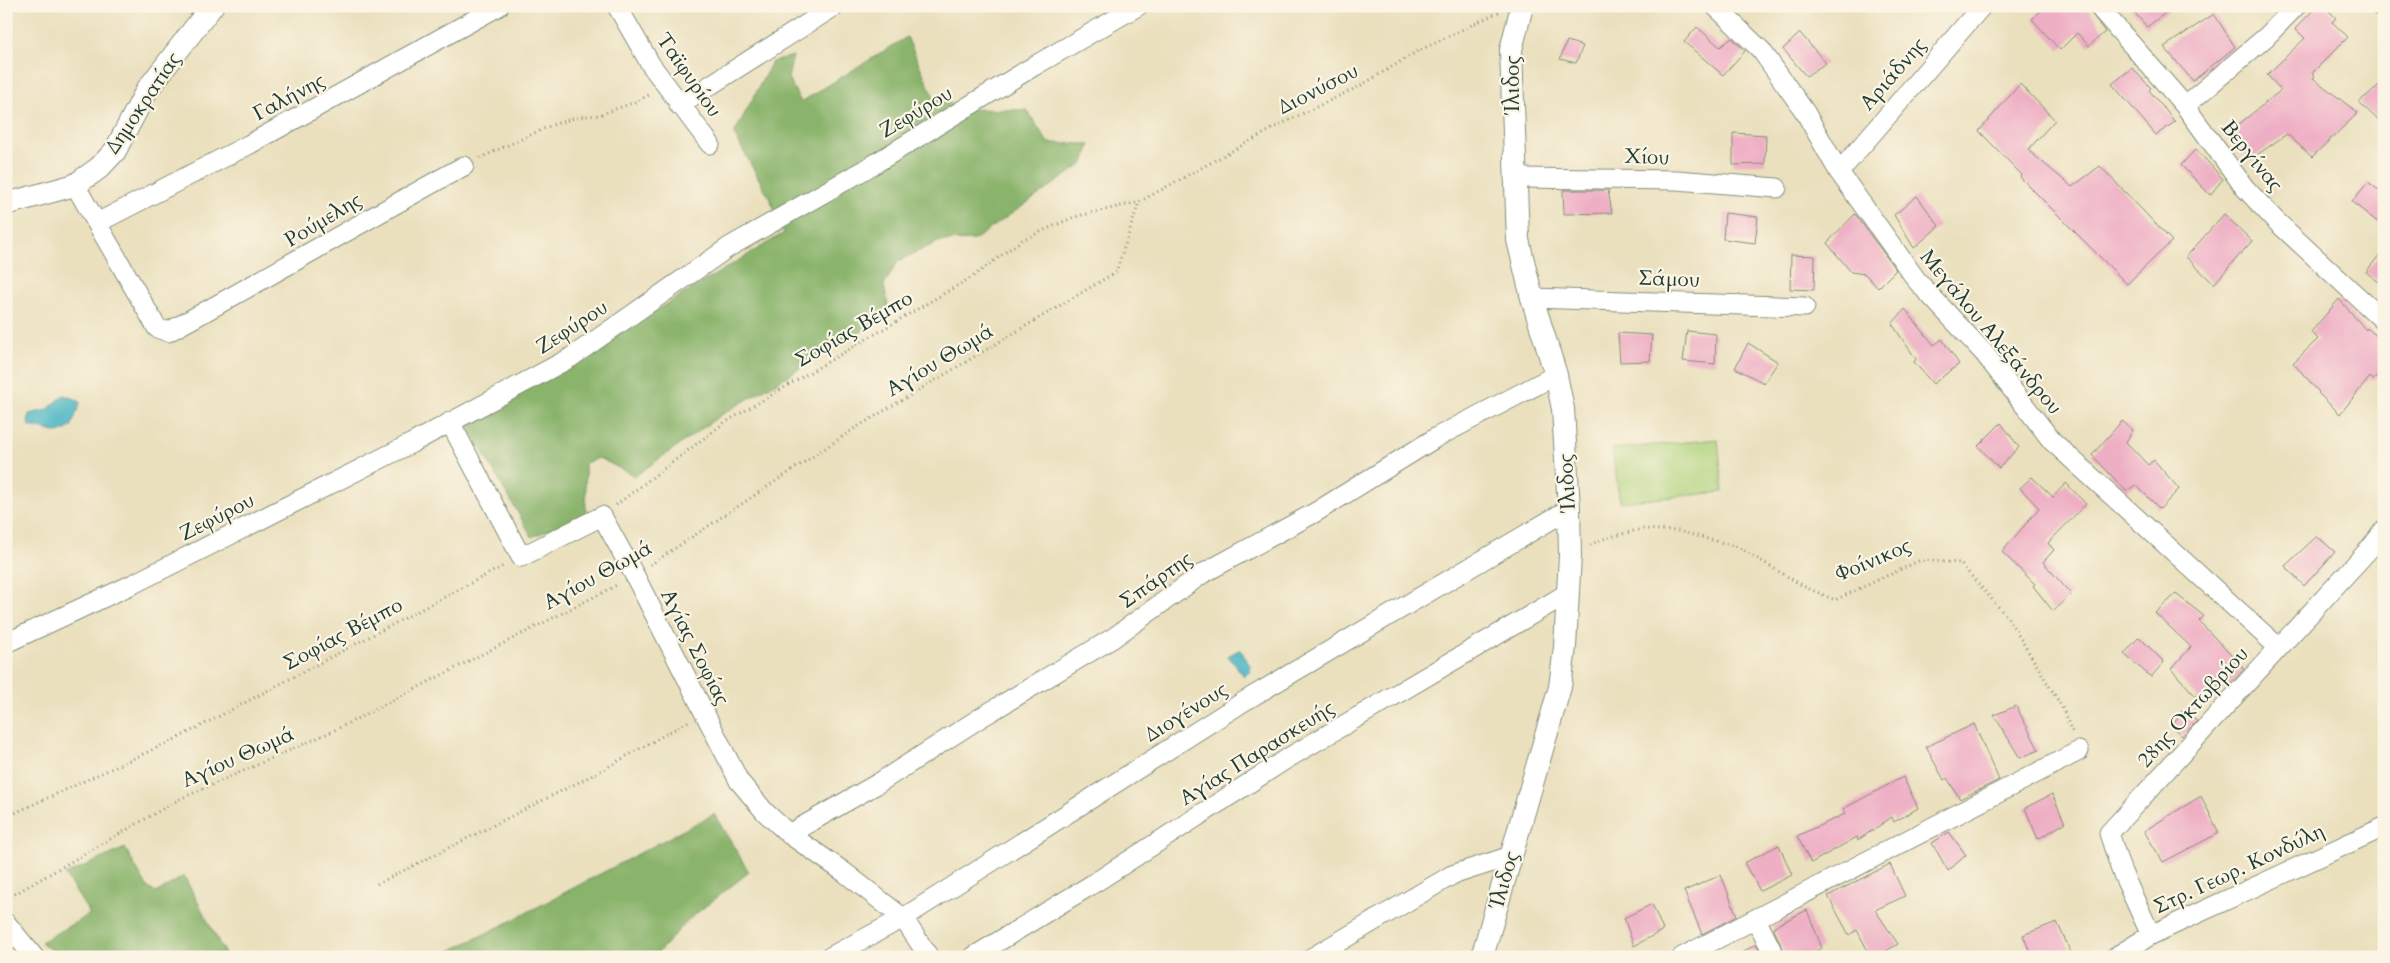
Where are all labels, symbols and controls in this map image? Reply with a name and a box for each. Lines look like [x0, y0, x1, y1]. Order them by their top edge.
street label: Ταϊφυρίου [649, 27, 729, 123]
street label: Αριάδνης [1853, 31, 1933, 117]
street label: Δημοκρατίας [98, 46, 188, 160]
street label: Διονύσου [1273, 56, 1363, 122]
street label: Ίλιδος [1498, 56, 1527, 115]
street label: Γαλήνης [248, 66, 330, 128]
street label: Ζεφύρου [874, 79, 958, 145]
street label: Βεργίνας [2214, 114, 2290, 198]
street label: Χίου [1624, 142, 1670, 172]
street label: Ρούμελης [279, 186, 367, 254]
street label: Μεγάλου Αλεξάνδρου [1913, 243, 2069, 421]
street label: Σάμου [1638, 263, 1700, 295]
street label: Σοφίας Βέμπο [790, 284, 918, 374]
street label: Ζεφύρου [530, 293, 614, 361]
street label: Αγίου Θωμά [881, 316, 999, 404]
street label: Ίλιδος [1551, 453, 1583, 514]
street label: Ζεφύρου [175, 486, 259, 548]
street label: Φοίνικος [1831, 531, 1915, 589]
street label: Αγίου Θωμά [538, 533, 658, 617]
street label: Σπάρτης [1114, 544, 1198, 616]
street label: Αγίας Σοφίας [653, 584, 737, 710]
street label: Σοφίας Βέμπο [278, 590, 408, 678]
street label: 28ης Οκτωβρίου [2131, 640, 2255, 774]
street label: Διογένους [1139, 675, 1233, 749]
street label: Αγίας Παρασκευής [1174, 694, 1340, 812]
street label: Αγίου Θωμά [177, 719, 299, 795]
street label: Στρ. Γεωρ. Κονδύλη [2149, 817, 2329, 921]
street label: Ίλιδος [1482, 848, 1526, 913]

